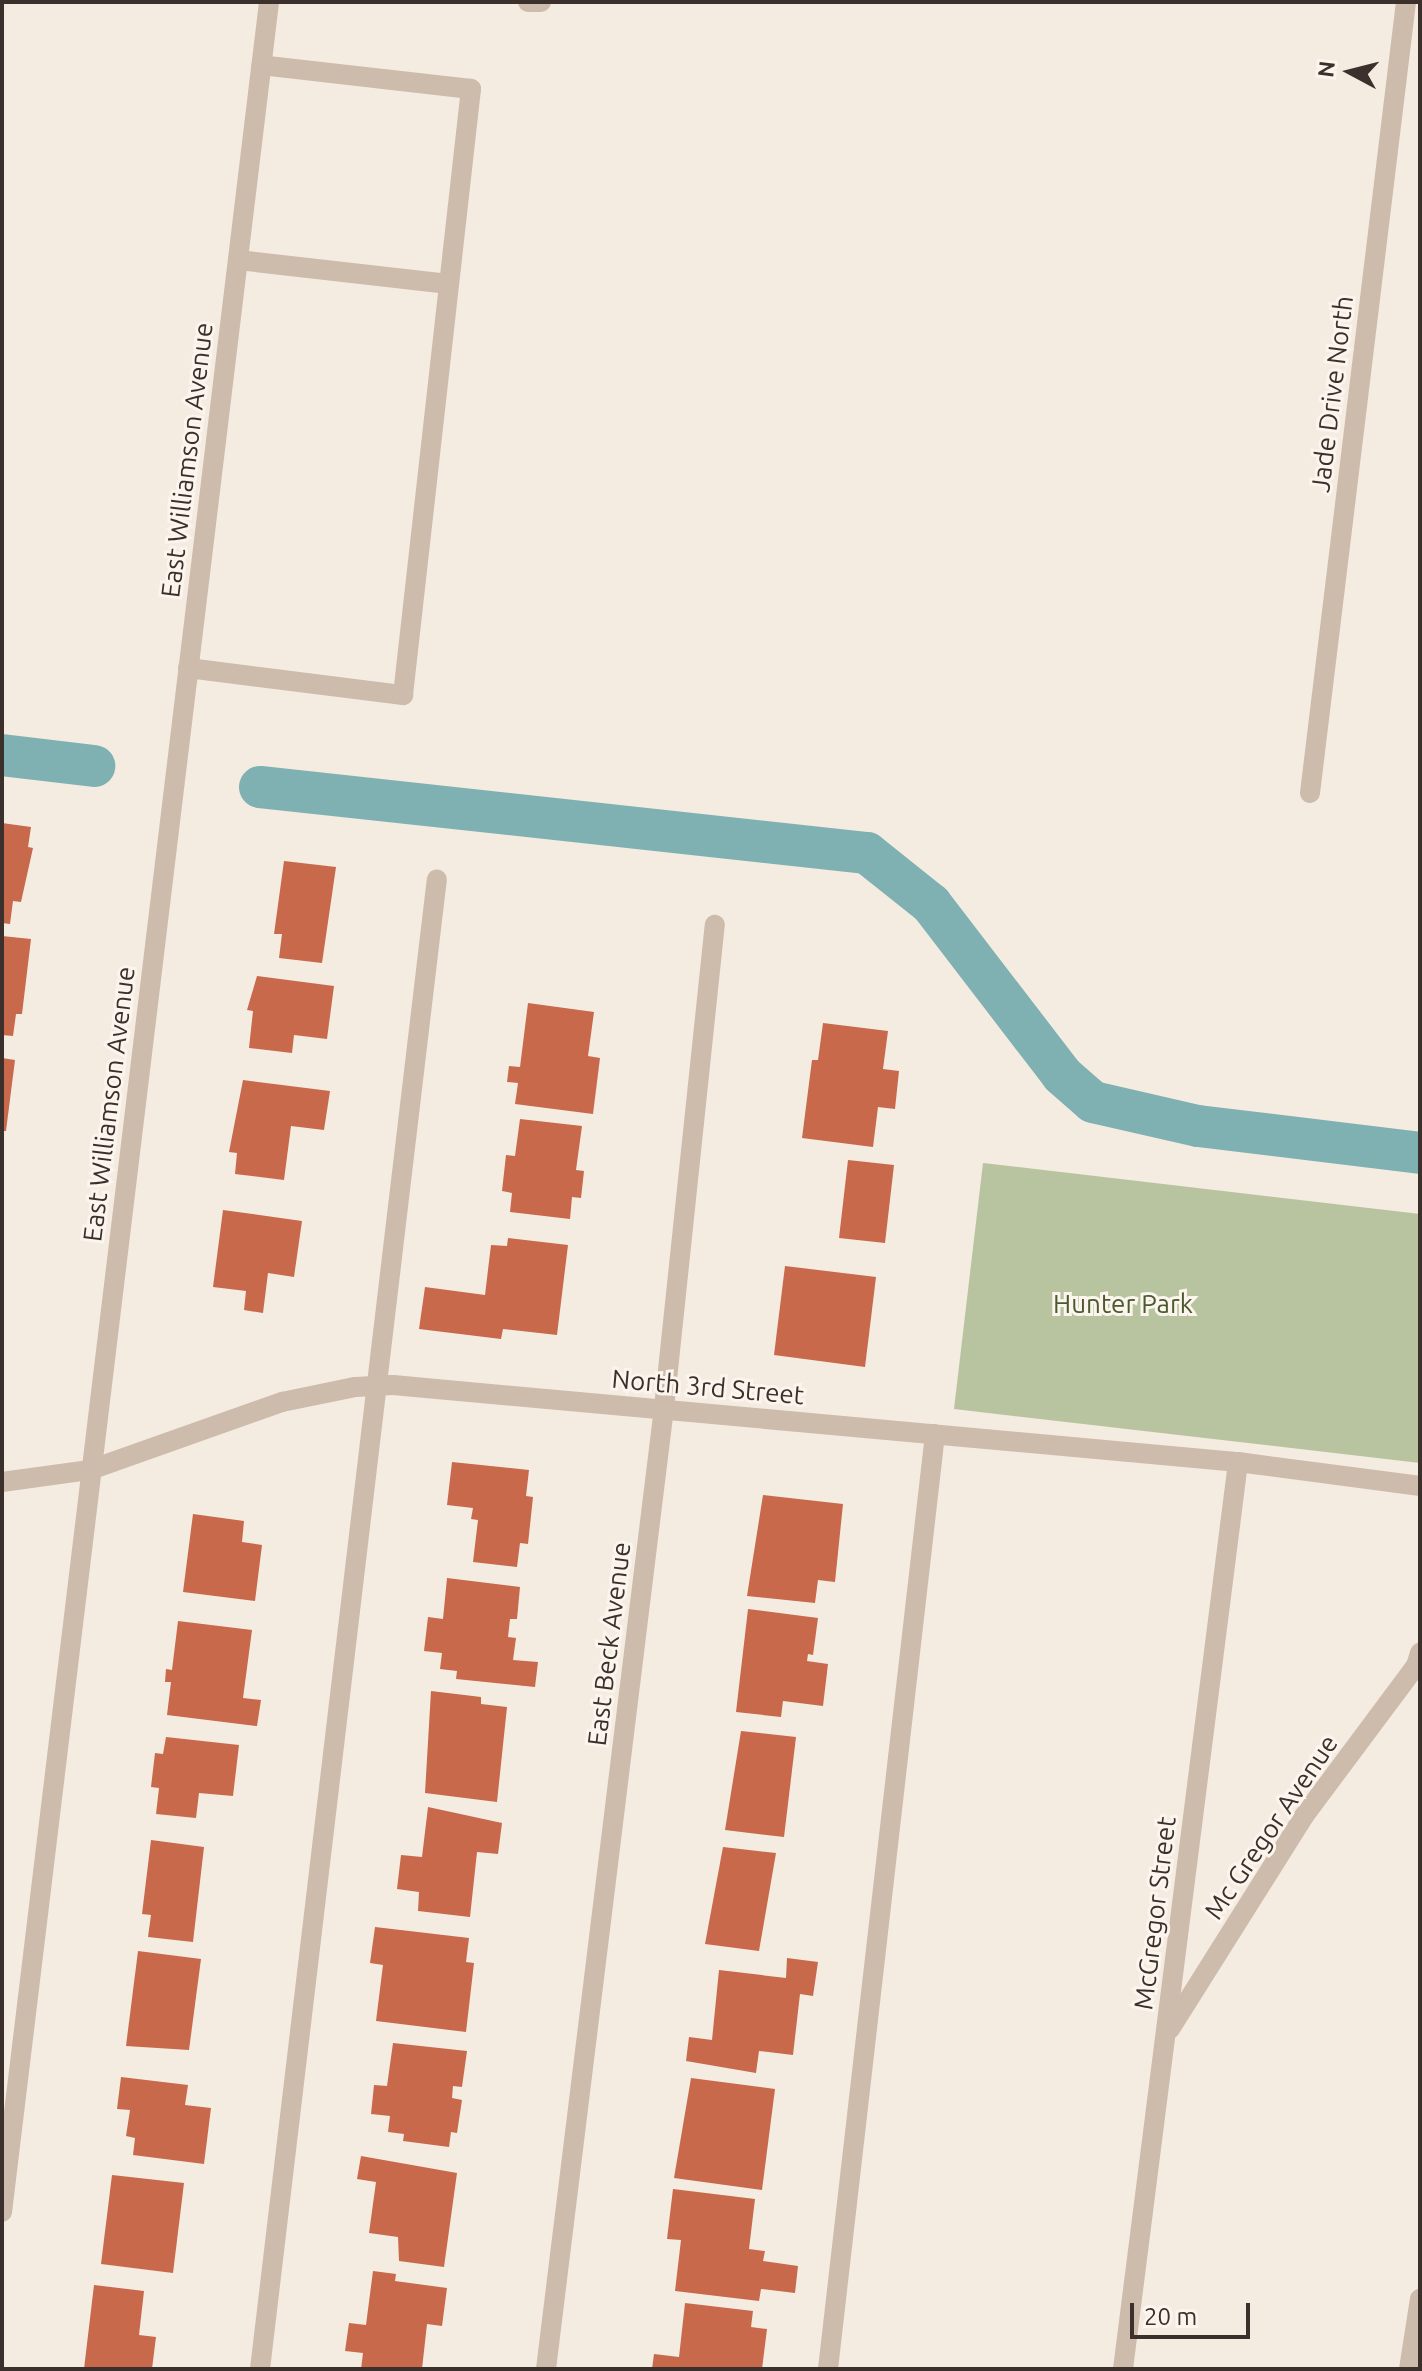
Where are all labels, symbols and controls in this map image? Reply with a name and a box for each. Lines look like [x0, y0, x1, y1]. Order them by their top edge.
north arrow [1310, 32, 1390, 112]
text: N [1312, 59, 1339, 79]
street label: Jade Drive North [1304, 294, 1360, 494]
street label: East Williamson Avenue [155, 321, 219, 599]
street label: East Williamson Avenue [77, 965, 141, 1243]
park label: Hunter Park [1053, 1288, 1193, 1320]
street label: North 3rd Street [611, 1363, 805, 1411]
street label: East Beck Avenue [581, 1540, 637, 1748]
street label: Mc Gregor Avenue [1198, 1729, 1344, 1925]
street label: McGregor Street [1128, 1814, 1182, 2012]
scale bar [1134, 2287, 1254, 2337]
text: 20 m [1144, 2303, 1197, 2330]

